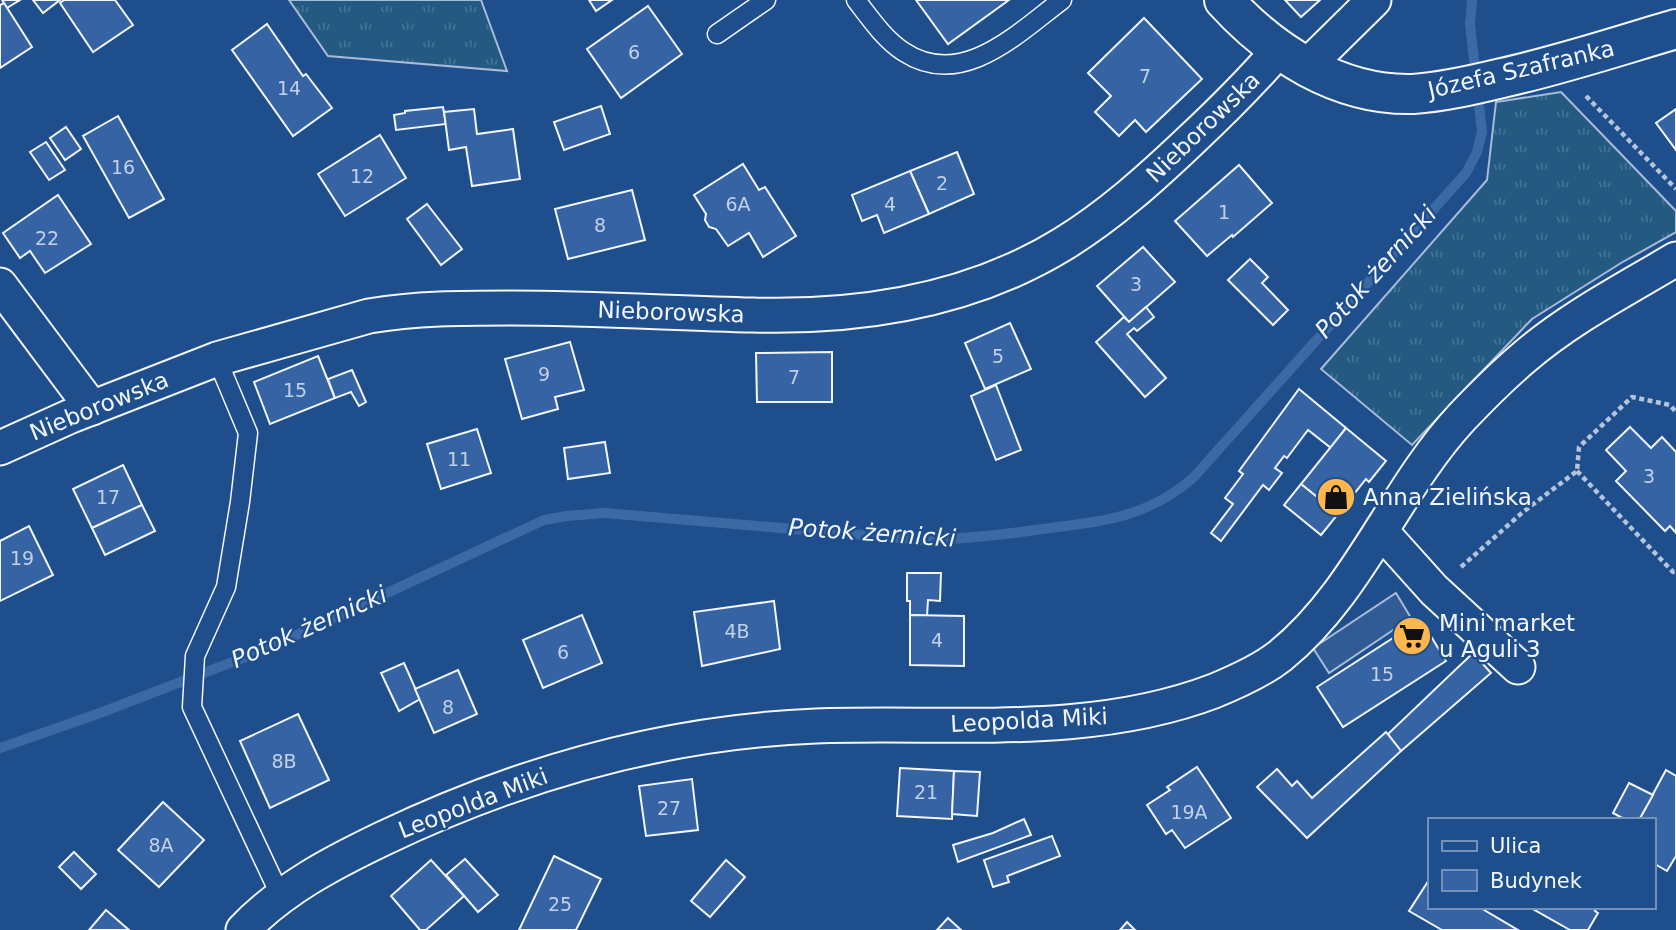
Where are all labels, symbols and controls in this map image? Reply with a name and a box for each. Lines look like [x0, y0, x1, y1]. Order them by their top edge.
street label: Józefa Szafranka [1423, 35, 1617, 104]
house number: 6 [628, 41, 640, 63]
house number: 7 [1139, 65, 1151, 87]
street label: Nieborowska [1141, 67, 1265, 187]
house number: 14 [277, 77, 301, 99]
house number: 16 [111, 156, 135, 178]
house number: 12 [350, 165, 374, 187]
house number: 2 [936, 172, 948, 194]
house number: 6A [725, 193, 751, 215]
house number: 4 [884, 193, 896, 215]
water label: Potok żernicki [1310, 200, 1443, 344]
house number: 1 [1218, 201, 1230, 223]
house number: 8 [594, 214, 606, 236]
house number: 22 [35, 227, 59, 249]
house number: 3 [1130, 273, 1142, 295]
street label: Nieborowska [597, 296, 745, 328]
house number: 5 [992, 345, 1004, 367]
house number: 9 [538, 363, 550, 385]
street label: Nieborowska [26, 366, 172, 446]
house number: 7 [788, 366, 800, 388]
house number: 15 [283, 379, 307, 401]
house number: 11 [447, 448, 471, 470]
house number: 3 [1643, 465, 1655, 487]
shop icon: Anna Zielińska [1315, 476, 1357, 518]
place label: Anna Zielińska [1363, 484, 1532, 510]
house number: 17 [96, 486, 120, 508]
water label: Potok żernicki [787, 513, 957, 553]
house number: 19 [10, 547, 34, 569]
water label: Potok żernicki [227, 580, 392, 674]
place label: Mini market u Aguli 3 [1439, 610, 1575, 662]
supermarket icon: Mini market u Aguli 3 [1391, 615, 1433, 657]
house number: 4B [724, 620, 750, 642]
house number: 4 [931, 629, 943, 651]
house number: 6 [557, 641, 569, 663]
house number: 15 [1370, 663, 1394, 685]
house number: 8 [442, 696, 454, 718]
street label: Leopolda Miki [950, 703, 1108, 737]
house number: 8B [271, 750, 297, 772]
street label: Leopolda Miki [395, 763, 551, 843]
house number: 21 [914, 781, 938, 803]
house number: 27 [657, 797, 681, 819]
house number: 19A [1170, 801, 1208, 823]
legend [1428, 818, 1655, 909]
house number: 8A [148, 834, 174, 856]
text: Ulica [1490, 834, 1541, 858]
text: Budynek [1490, 869, 1583, 893]
house number: 25 [548, 893, 572, 915]

